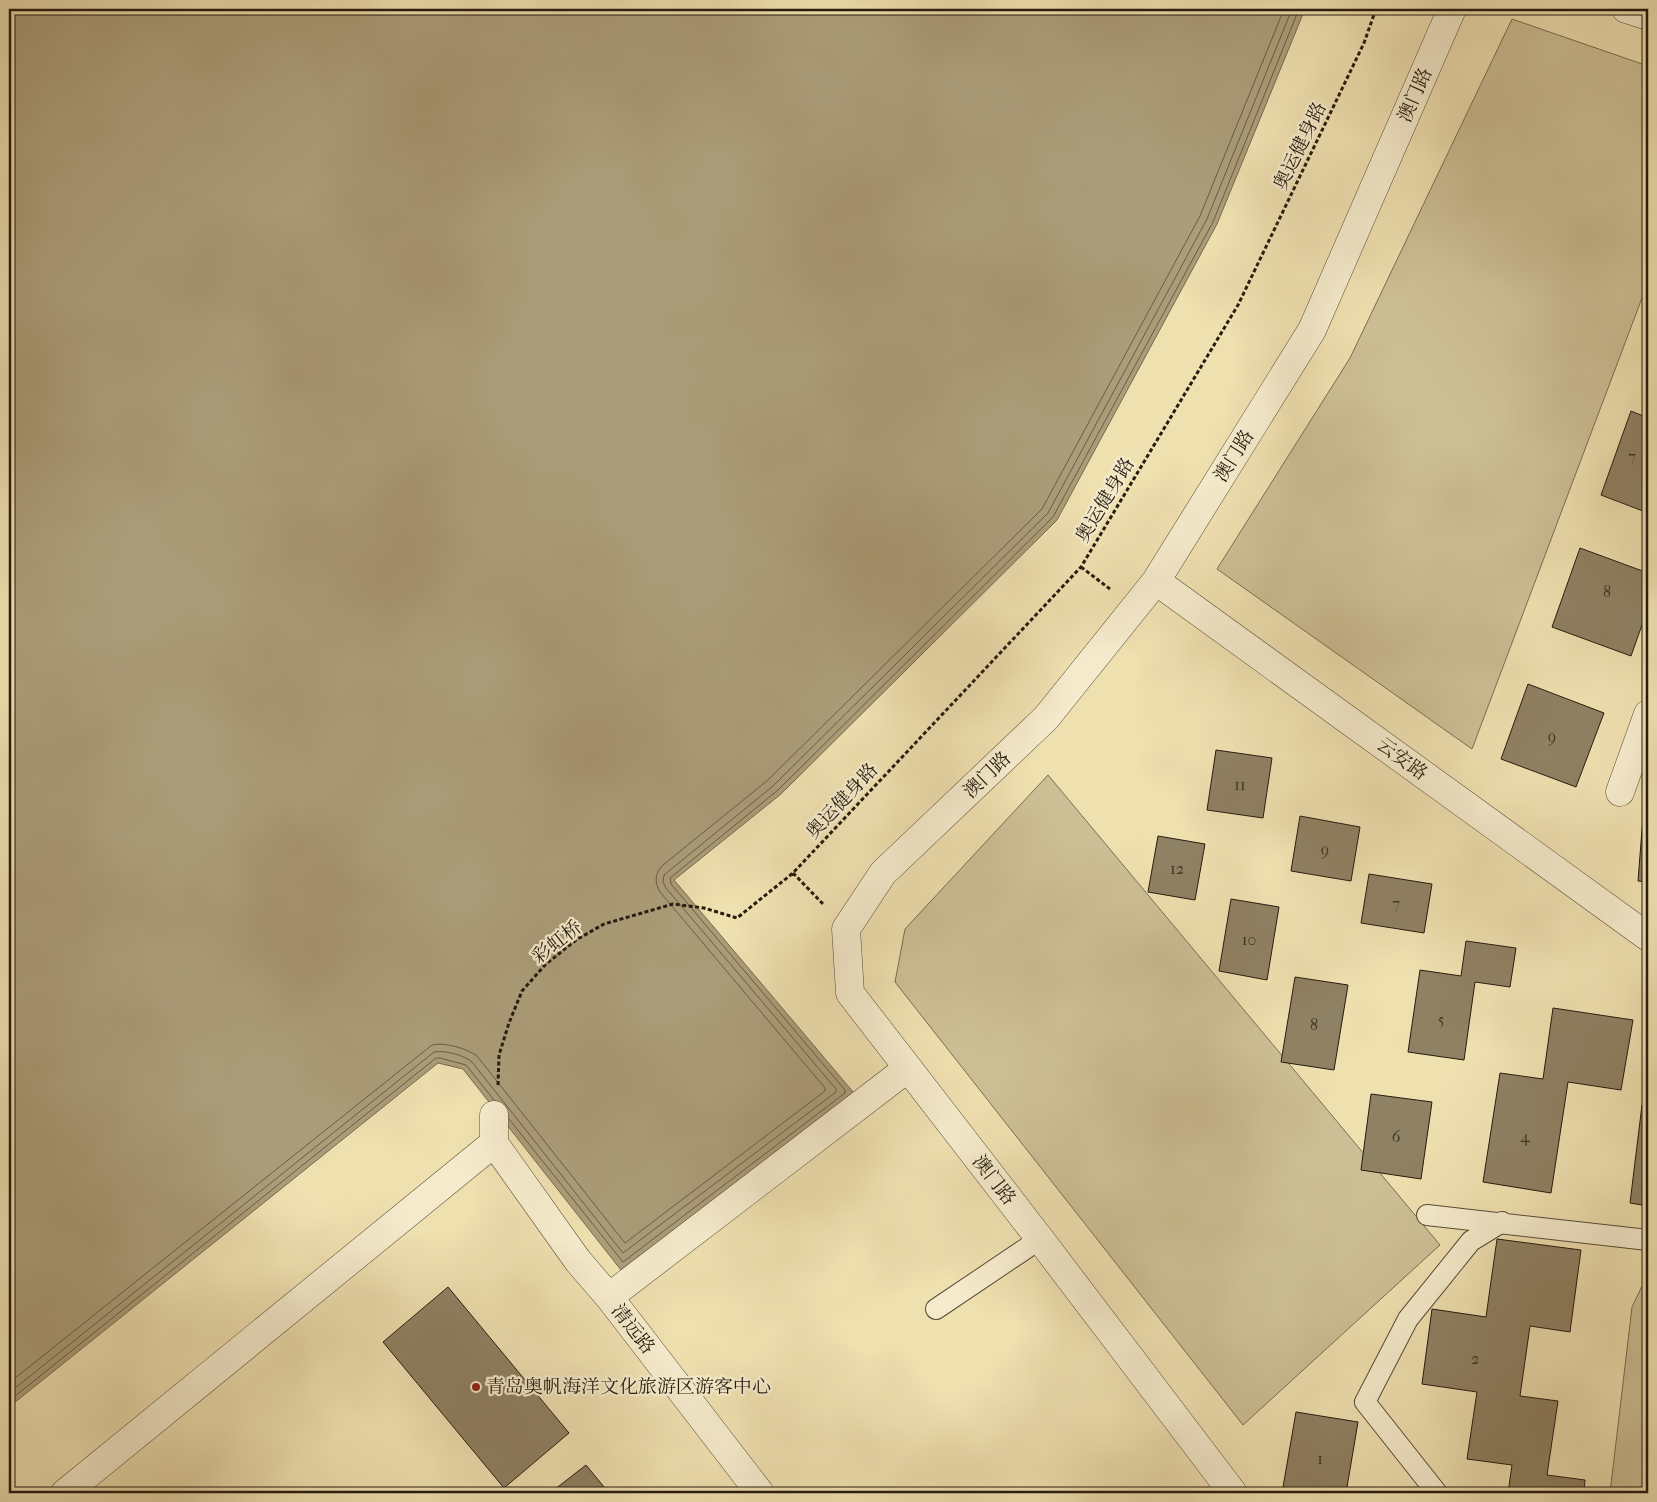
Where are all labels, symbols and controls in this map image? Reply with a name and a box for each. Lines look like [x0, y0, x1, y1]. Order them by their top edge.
street label: 澳门路 [1393, 64, 1437, 126]
street label: 奥运健身路 [1269, 98, 1331, 194]
street label: 澳门路 [1210, 426, 1258, 486]
house number: 7 [1628, 447, 1636, 466]
street label: 奥运健身路 [1071, 454, 1139, 546]
house number: 8 [1603, 582, 1611, 601]
house number: 9 [1548, 727, 1556, 746]
street label: 云安路 [1372, 733, 1432, 785]
street label: 澳门路 [959, 747, 1015, 803]
street label: 奥运健身路 [802, 759, 882, 843]
house number: 11 [1234, 775, 1246, 794]
house number: 9 [1321, 840, 1329, 859]
house number: 12 [1170, 859, 1184, 878]
house number: 7 [1392, 894, 1400, 913]
street label: 彩虹桥 [528, 916, 586, 968]
house number: 10 [1242, 930, 1256, 949]
house number: 5 [1438, 1010, 1445, 1029]
house number: 8 [1310, 1015, 1318, 1034]
house number: 6 [1392, 1127, 1401, 1146]
house number: 4 [1520, 1127, 1530, 1146]
street label: 澳门路 [968, 1151, 1020, 1209]
street label: 清远路 [607, 1300, 659, 1358]
house number: 2 [1471, 1349, 1479, 1368]
place label: 青岛奥帆海洋文化旅游区游客中心 [486, 1376, 771, 1398]
marker: 青岛奥帆海洋文化旅游区游客中心 [470, 1381, 482, 1393]
house number: 1 [1317, 1449, 1323, 1468]

